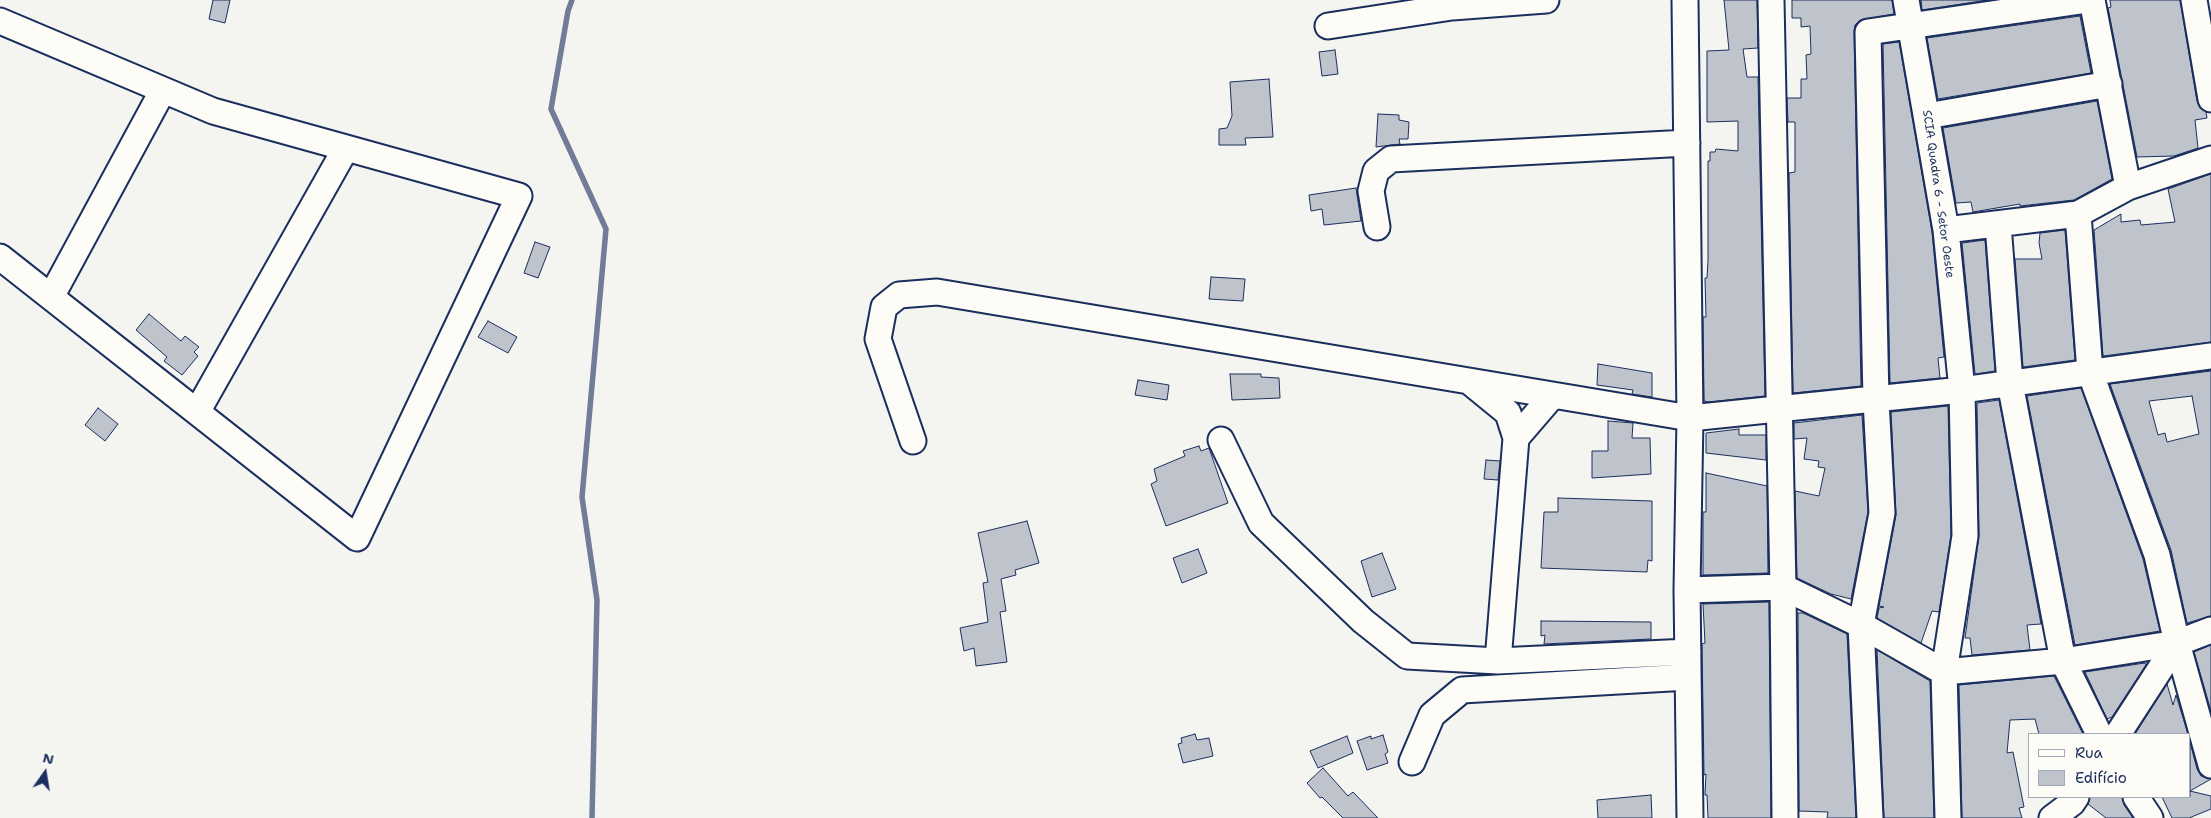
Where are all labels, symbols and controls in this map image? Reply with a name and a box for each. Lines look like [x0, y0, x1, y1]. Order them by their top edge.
street label: SCIA Quadra 6 - Setor Oeste [1919, 109, 1957, 279]
legend [2028, 733, 2191, 798]
text: Rua [2075, 743, 2103, 763]
north arrow [20, 748, 70, 798]
text: N [41, 748, 56, 768]
text: Edifício [2075, 768, 2127, 788]

